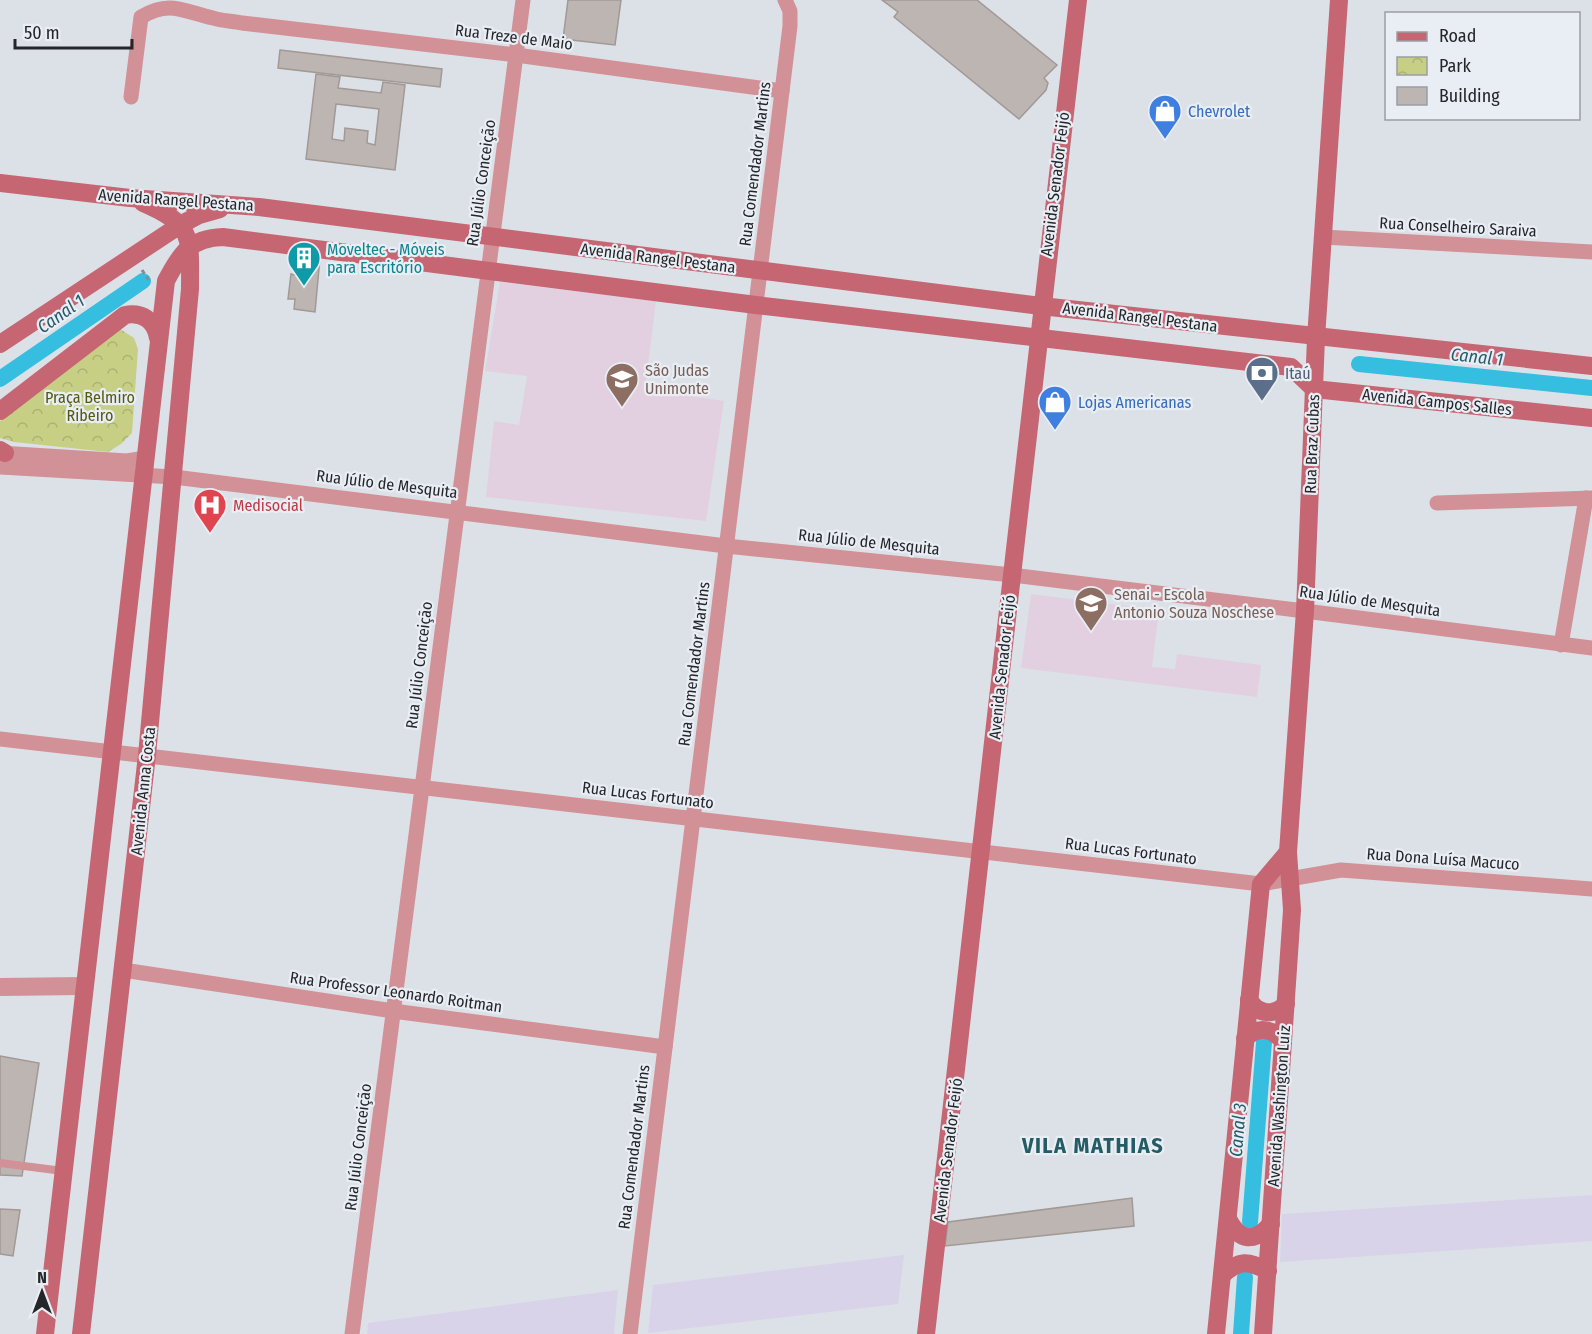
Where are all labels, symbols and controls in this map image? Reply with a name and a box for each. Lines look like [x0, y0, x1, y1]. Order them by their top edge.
scale bar [15, 12, 132, 50]
legend [1385, 12, 1580, 120]
street label: Rua Treze de Maio [454, 20, 574, 54]
text: 50 m [24, 22, 60, 44]
text: Road [1439, 25, 1476, 47]
text: Park [1439, 55, 1472, 77]
street label: Rua Comendador Martins [735, 80, 775, 247]
text: Building [1439, 85, 1500, 107]
shop icon: Chevrolet [1147, 93, 1183, 140]
place label: Chevrolet [1188, 102, 1251, 121]
street label: Avenida Senador Feijó [1037, 111, 1073, 257]
street label: Rua Júlio Conceição [463, 118, 499, 248]
street label: Avenida Rangel Pestana [98, 185, 255, 215]
street label: Rua Conselheiro Saraiva [1379, 213, 1537, 241]
street label: Avenida Rangel Pestana [579, 239, 737, 277]
building icon: Moveltec - Móveis para Escritório [286, 240, 322, 287]
place label: Moveltec - Móveis para Escritório [327, 240, 445, 277]
water label: Canal 1 [33, 290, 89, 338]
street label: Avenida Rangel Pestana [1061, 298, 1219, 336]
water label: Canal 1 [1450, 343, 1504, 371]
bank icon: Itaú [1244, 355, 1280, 402]
school or university icon: São Judas Unimonte [604, 361, 640, 408]
place label: São Judas Unimonte [645, 361, 709, 398]
place label: Itaú [1285, 364, 1311, 383]
shop icon: Lojas Americanas [1037, 384, 1073, 431]
street label: Avenida Campos Salles [1361, 385, 1513, 419]
park label: Praça Belmiro Ribeiro [45, 388, 135, 425]
place label: Lojas Americanas [1078, 393, 1191, 412]
street label: Rua Braz Cubas [1301, 394, 1323, 494]
street label: Rua Júlio de Mesquita [315, 466, 459, 502]
hospital icon: Medisocial [192, 487, 228, 534]
place label: Medisocial [233, 496, 303, 515]
street label: Rua Júlio de Mesquita [797, 525, 941, 559]
street label: Rua Comendador Martins [674, 580, 714, 747]
street label: Rua Júlio de Mesquita [1298, 582, 1442, 620]
school or university icon: Senai - Escola Antonio Souza Noschese [1073, 585, 1109, 632]
place label: Senai - Escola Antonio Souza Noschese [1114, 585, 1274, 622]
street label: Avenida Senador Feijó [985, 594, 1019, 740]
street label: Rua Júlio Conceição [402, 600, 436, 730]
street label: Avenida Anna Costa [127, 726, 159, 856]
street label: Rua Lucas Fortunato [581, 777, 715, 813]
street label: Rua Lucas Fortunato [1064, 833, 1198, 869]
street label: Rua Dona Luísa Macuco [1366, 844, 1520, 874]
street label: Rua Professor Leonardo Roitman [289, 968, 503, 1016]
street label: Avenida Washington Luiz [1264, 1025, 1294, 1187]
street label: Rua Comendador Martins [614, 1063, 654, 1230]
street label: Avenida Senador Feijó [930, 1077, 966, 1223]
street label: Rua Júlio Conceição [341, 1082, 375, 1212]
water label: Canal 3 [1225, 1102, 1251, 1158]
district label: VILA MATHIAS [1021, 1132, 1164, 1159]
north arrow [12, 1262, 72, 1322]
text: N [37, 1268, 47, 1287]

